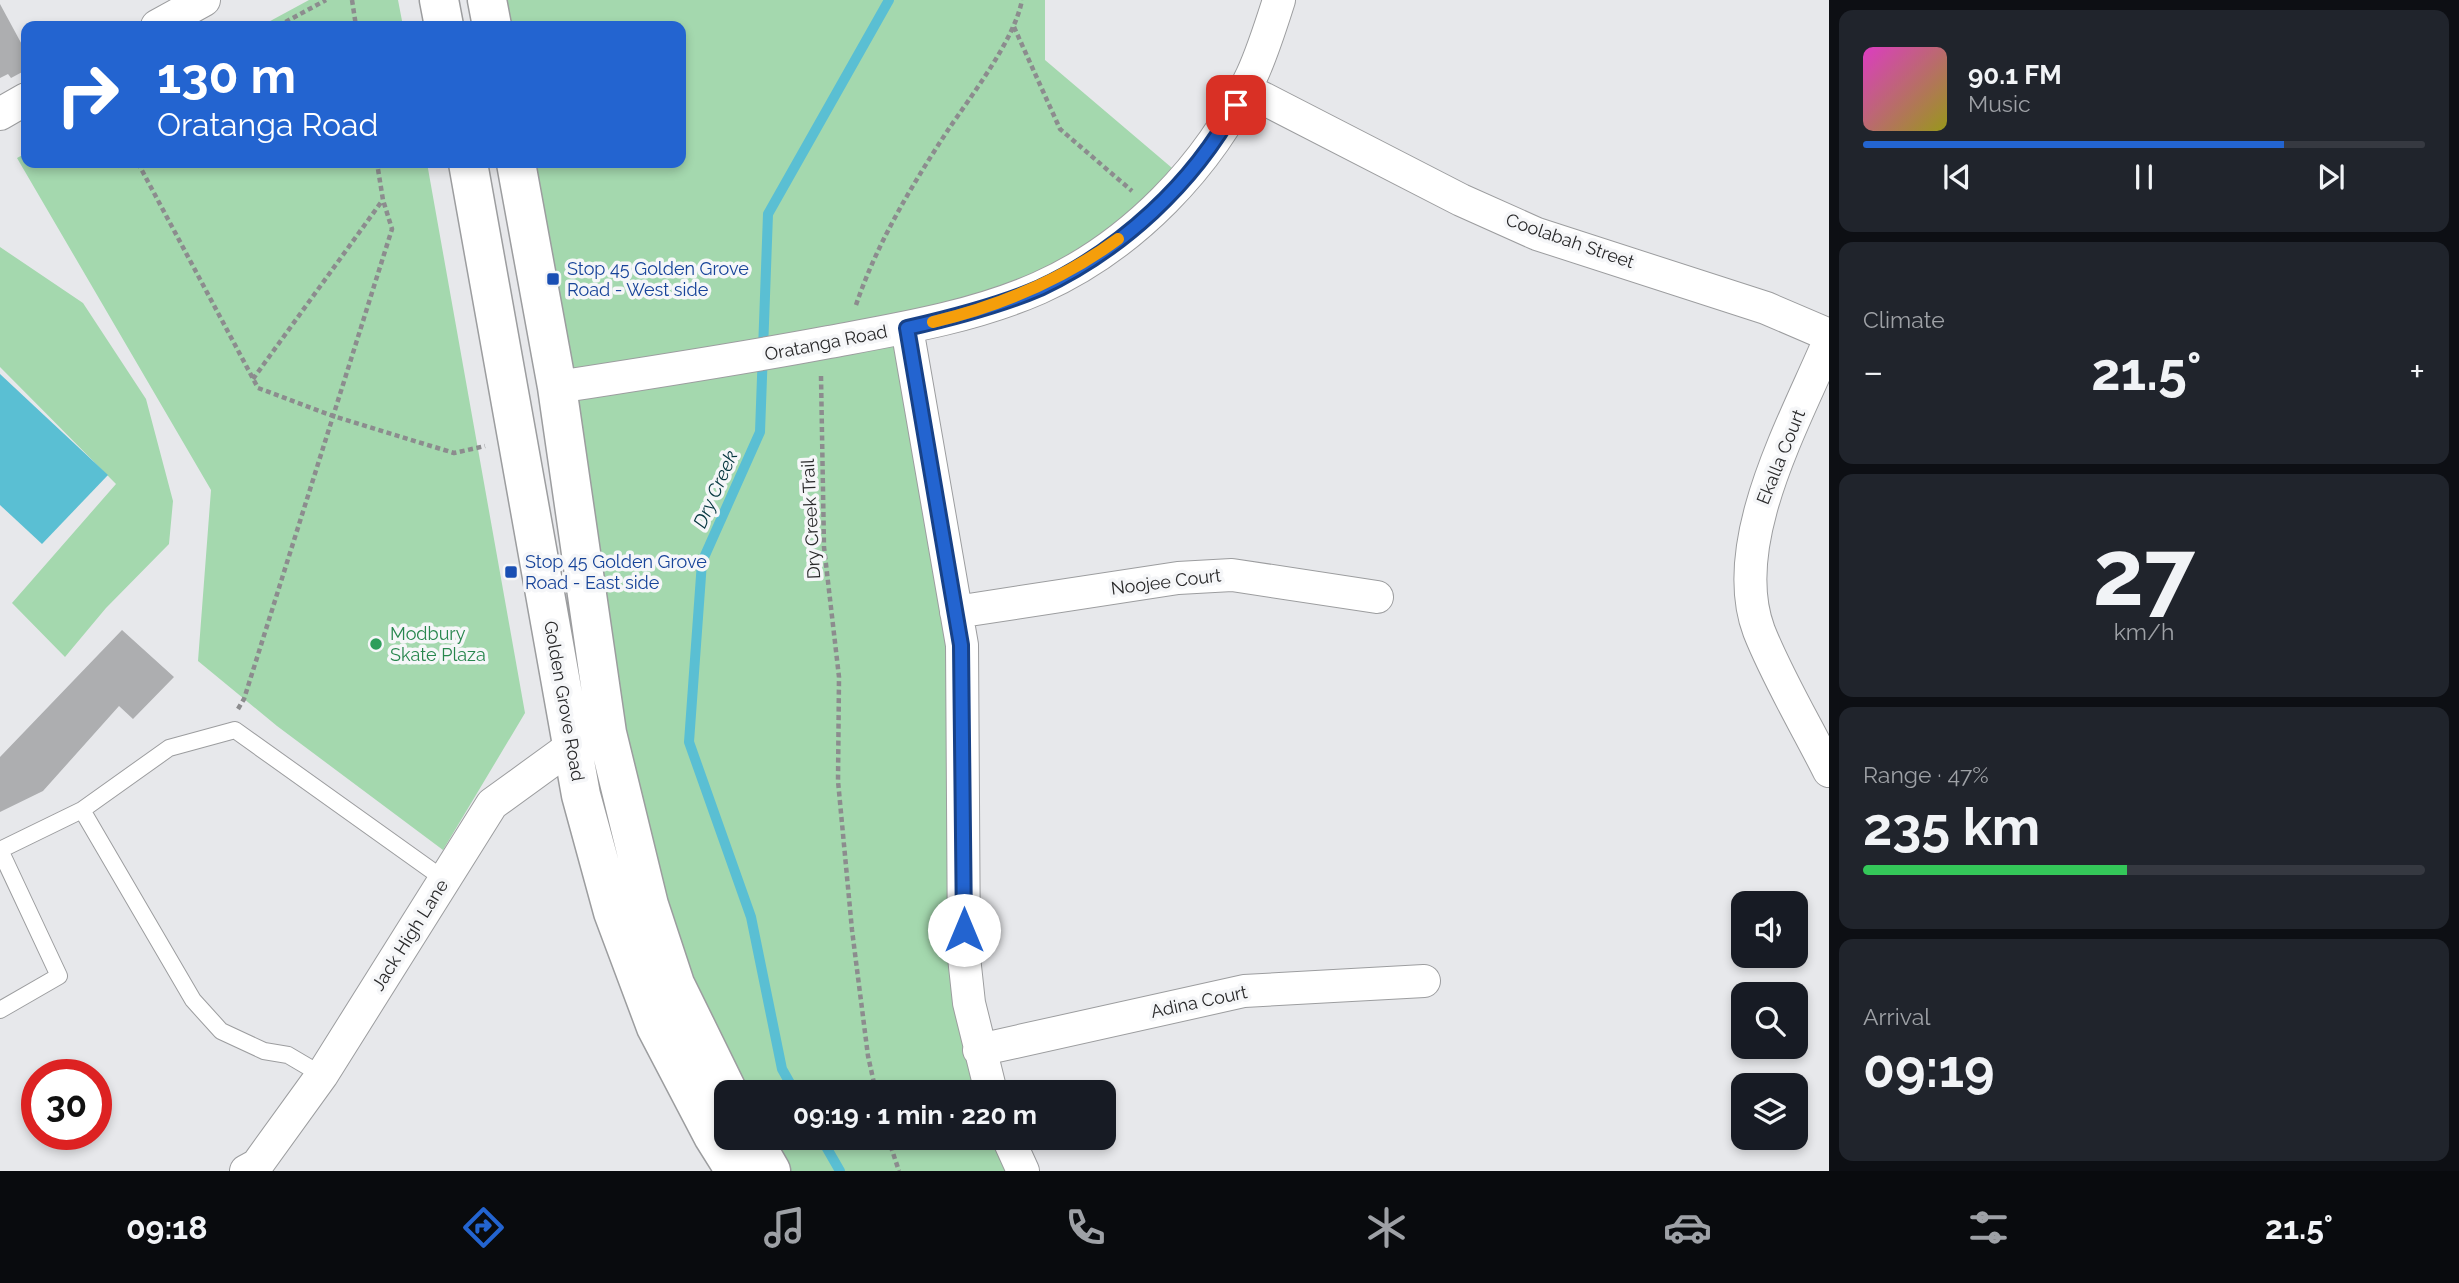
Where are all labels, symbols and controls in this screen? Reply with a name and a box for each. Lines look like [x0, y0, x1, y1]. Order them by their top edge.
text: 130 m [157, 47, 296, 104]
icon: right [42, 49, 133, 140]
text: 90.1 FM [1968, 60, 2062, 90]
pin [1206, 75, 1266, 135]
icon: arrive [1217, 86, 1255, 124]
text: Music [1968, 90, 2031, 117]
text: Oratanga Road [157, 106, 378, 143]
icon: previous [1938, 158, 1976, 196]
icon: pause [2125, 158, 2163, 196]
icon: next [2312, 158, 2350, 196]
street label: Coolabah Street [1503, 209, 1637, 272]
place label: Stop 45 Golden Grove Road - West side [567, 258, 749, 300]
marker: Stop 45 Golden Grove Road - West side [545, 271, 561, 287]
text: Climate [1863, 306, 1945, 333]
street label: Oratanga Road [763, 320, 889, 365]
text: 21.5° [2091, 341, 2202, 402]
text: − [1863, 349, 1883, 394]
text: + [2409, 349, 2425, 394]
street label: Ekalla Court [1752, 406, 1809, 507]
water label: Dry Creek [688, 447, 742, 531]
street label: Dry Creek Trail [797, 458, 824, 580]
text: 27 [2093, 519, 2195, 626]
place label: Stop 45 Golden Grove Road - East side [525, 551, 707, 593]
marker: Stop 45 Golden Grove Road - East side [503, 564, 519, 580]
street label: Noojee Court [1110, 564, 1222, 599]
text: km/h [2114, 618, 2174, 645]
street label: Golden Grove Road [540, 619, 589, 783]
place label: Modbury Skate Plaza [390, 623, 486, 665]
marker: Modbury Skate Plaza [368, 636, 384, 652]
text: Range · 47% [1863, 761, 1989, 788]
text: 235 km [1863, 796, 2040, 857]
street label: Jack High Lane [367, 875, 452, 994]
map controls [1731, 891, 1808, 1150]
button: sound [1731, 891, 1808, 968]
position arrow [927, 893, 1001, 967]
street label: Adina Court [1149, 981, 1249, 1022]
button: search [1731, 982, 1808, 1059]
text: Arrival [1863, 1003, 1930, 1030]
text: 09:19 [1863, 1038, 1995, 1099]
speed limit sign: 30 [21, 1059, 112, 1150]
button: layers [1731, 1073, 1808, 1150]
text: 09:19 · 1 min · 220 m [793, 1100, 1037, 1130]
icon: directions [459, 1203, 508, 1252]
icon: music [760, 1203, 809, 1252]
icon: phone [1061, 1203, 1110, 1252]
icon: climate [1362, 1203, 1411, 1252]
icon: car [1663, 1203, 1712, 1252]
icon: filters [1964, 1203, 2013, 1252]
text: 09:18 [126, 1209, 208, 1246]
text: 21.5° [2265, 1209, 2333, 1246]

